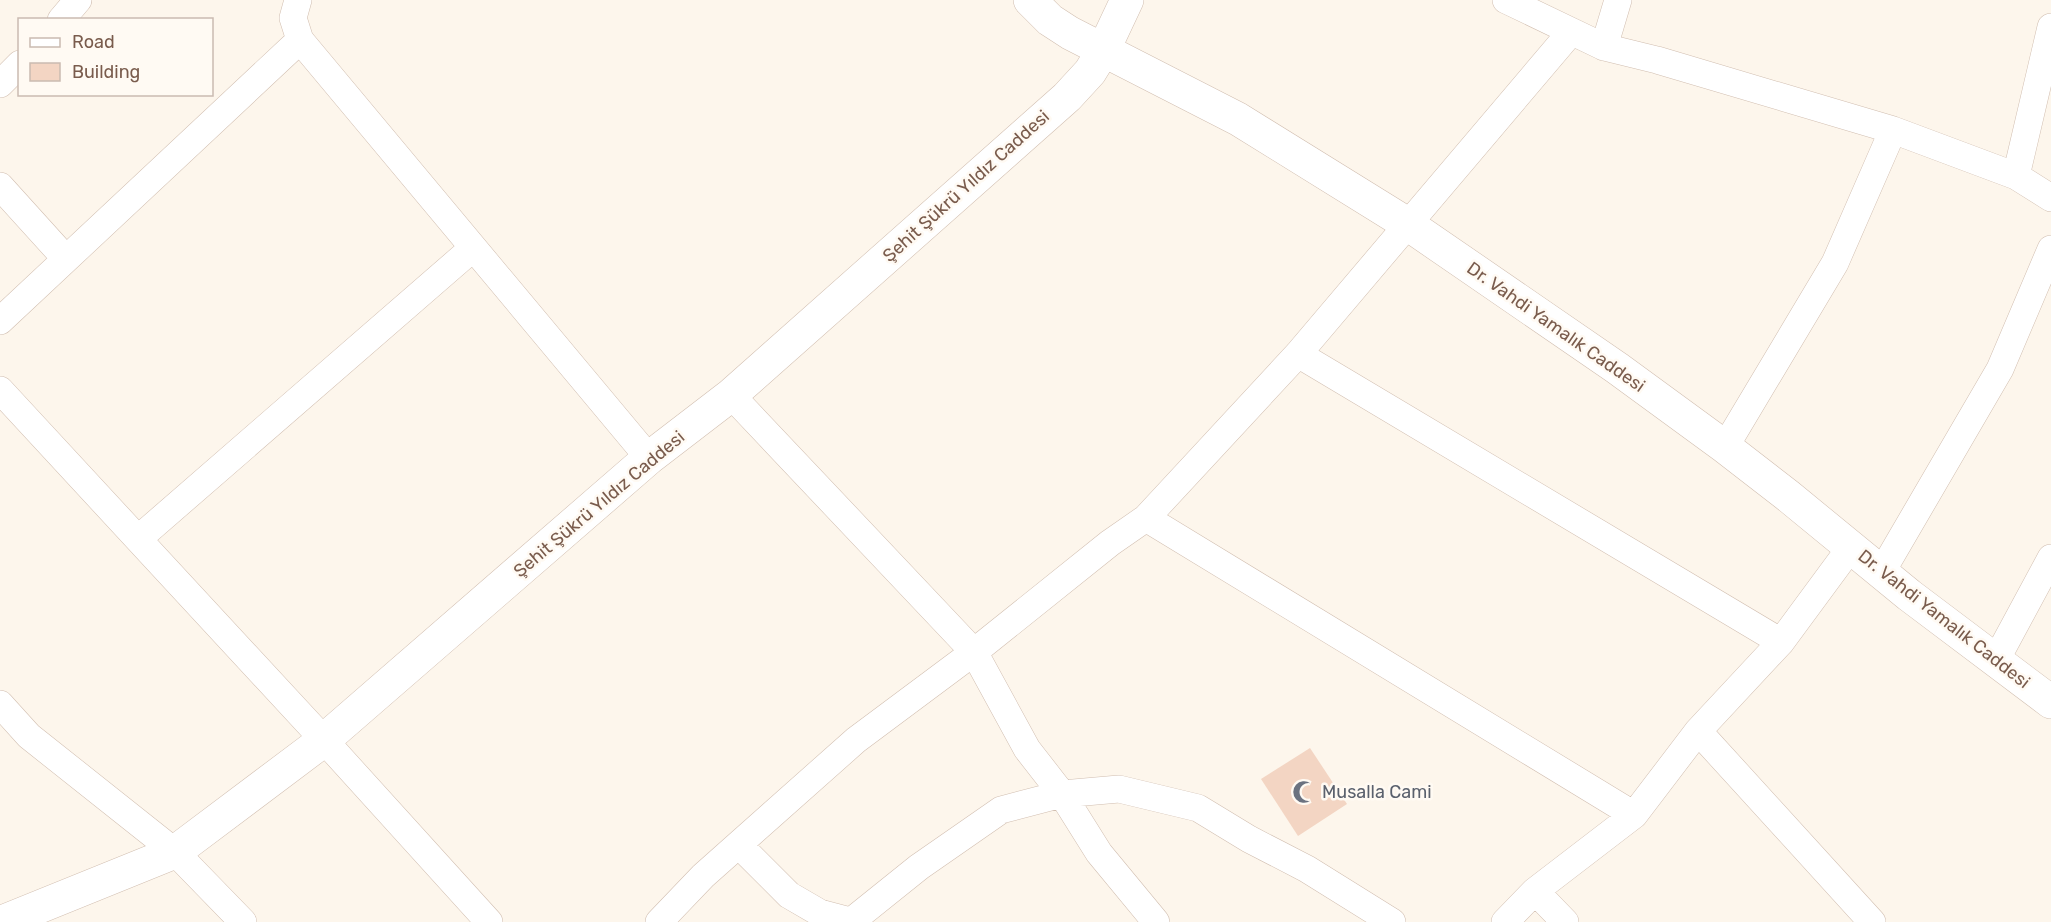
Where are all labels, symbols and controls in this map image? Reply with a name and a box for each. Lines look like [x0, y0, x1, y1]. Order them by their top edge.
legend [18, 18, 213, 96]
text: Road [72, 31, 115, 53]
text: Building [72, 61, 140, 83]
street label: Şehit Şükrü Yıldız Caddesi [878, 105, 1054, 267]
street label: Dr. Vahdi Yamalık Caddesi [1463, 257, 1649, 397]
street label: Şehit Şükrü Yıldız Caddesi [509, 426, 689, 582]
street label: Dr. Vahdi Yamalık Caddesi [1854, 545, 2034, 693]
mosque icon: Musalla Cami [1291, 779, 1317, 805]
place label: Musalla Cami [1322, 781, 1432, 803]

